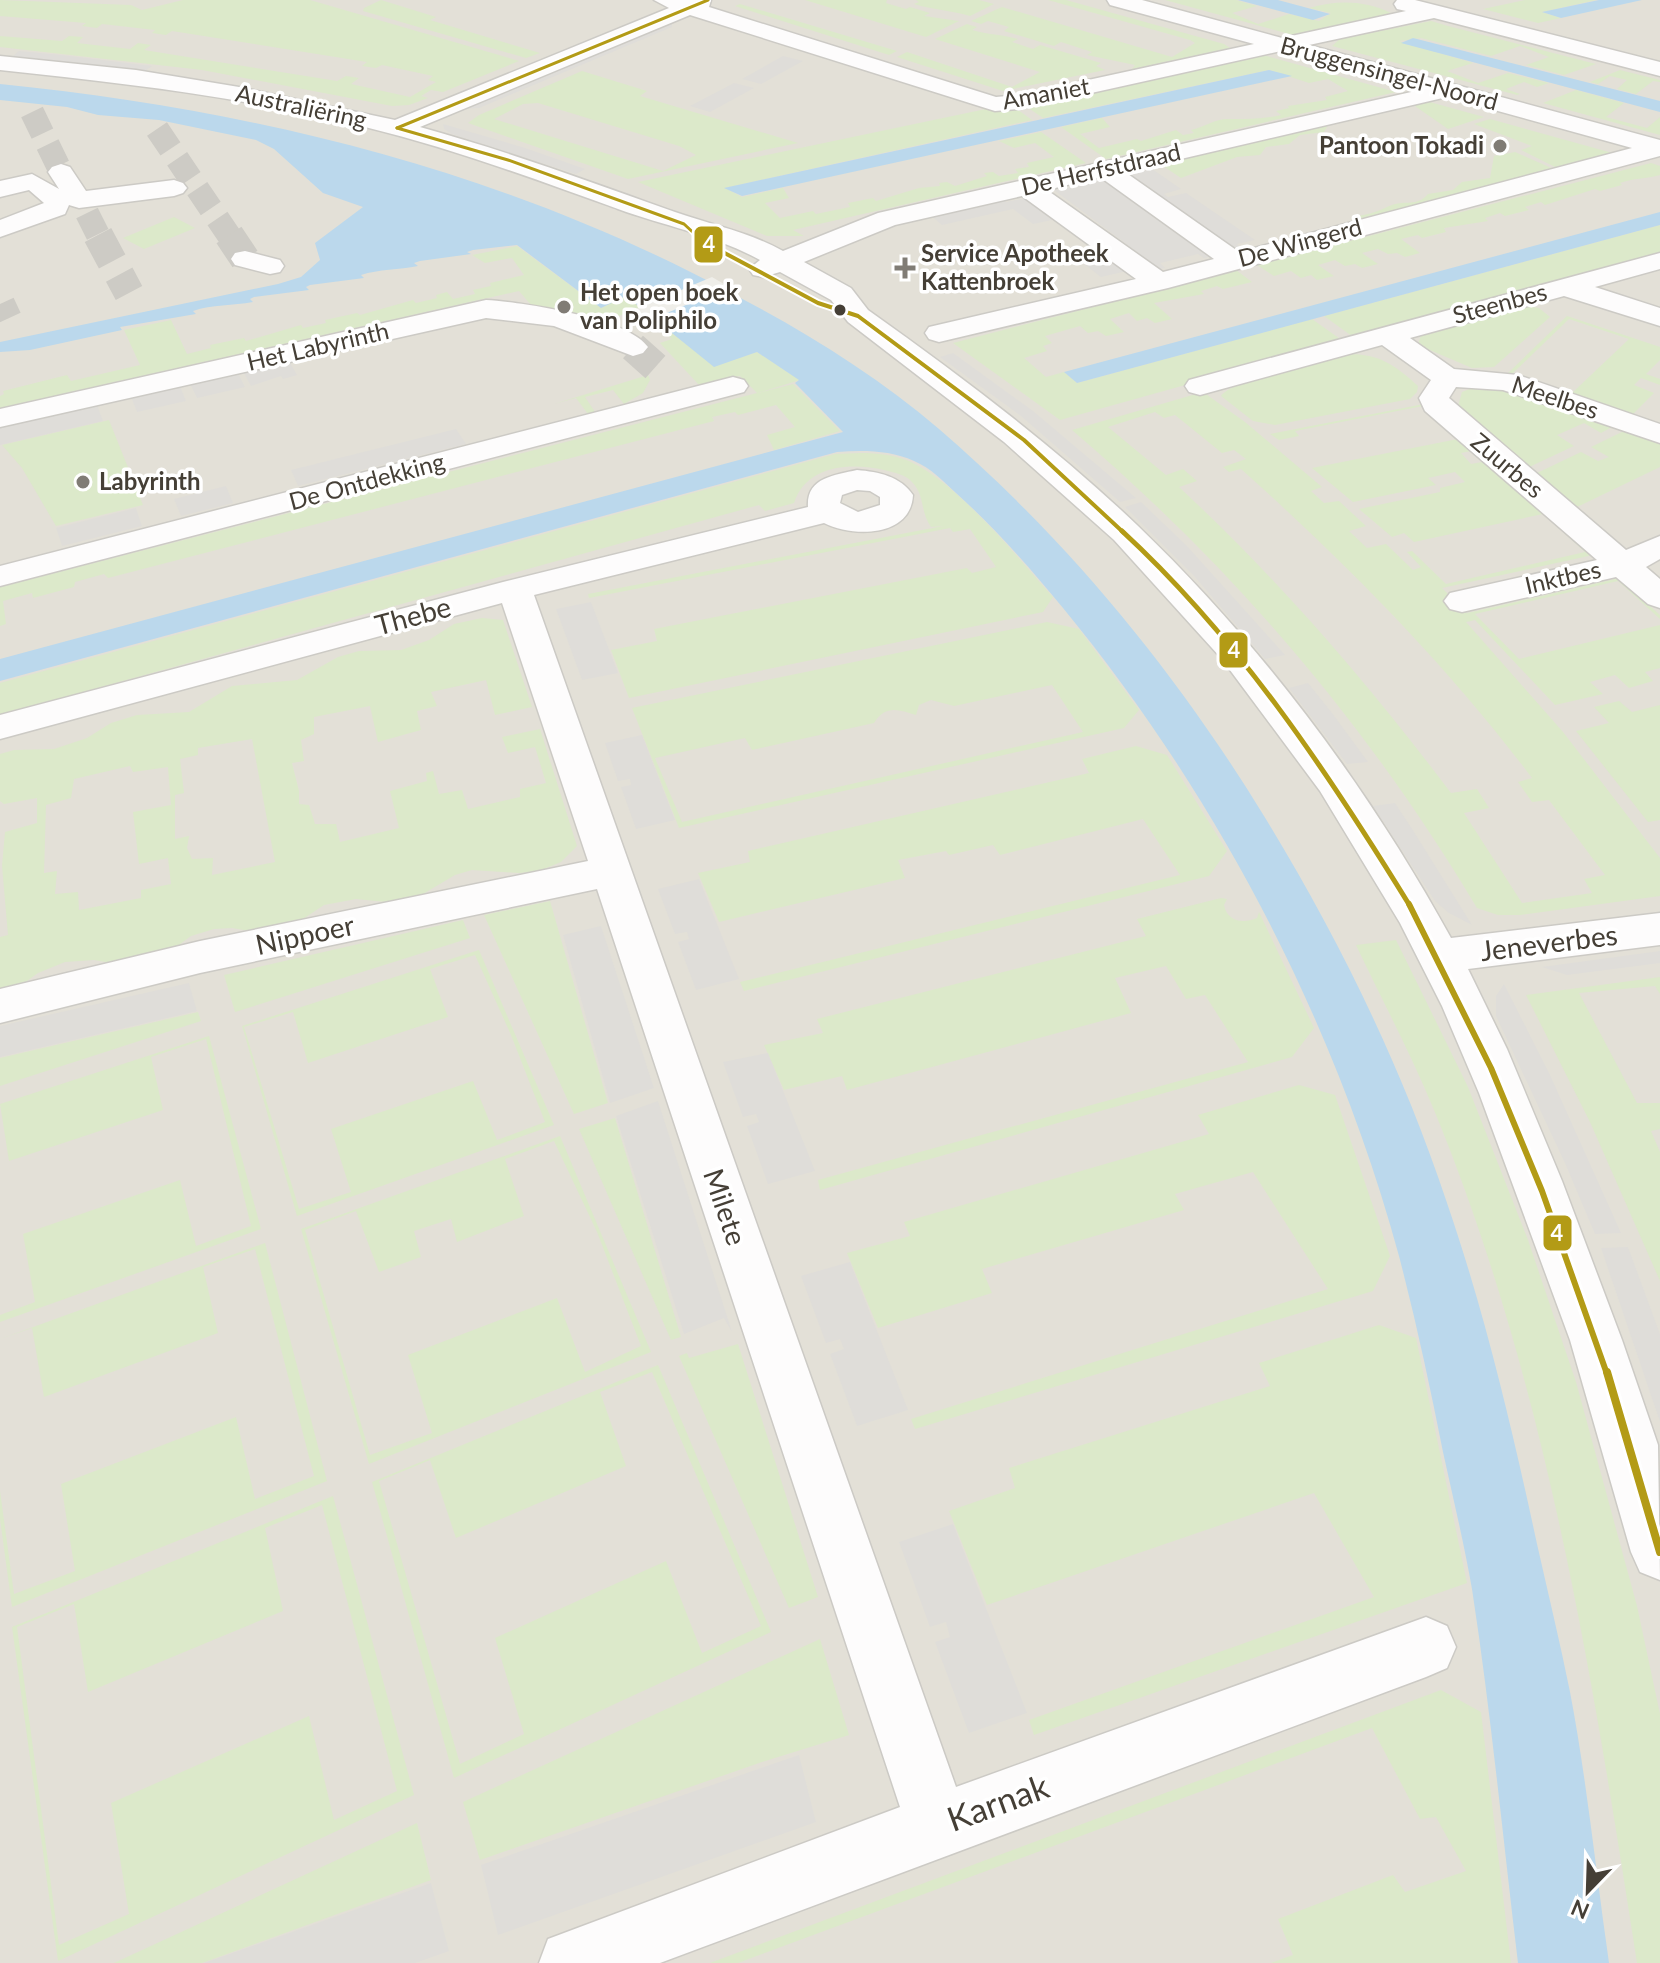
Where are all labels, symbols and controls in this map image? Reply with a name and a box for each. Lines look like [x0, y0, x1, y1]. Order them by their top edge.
street label: Bruggensingel-Noord [1277, 30, 1501, 116]
street label: Amaniet [1000, 71, 1092, 114]
street label: Australiëring [233, 77, 370, 134]
place label: Pantoon Tokadi [1319, 130, 1484, 159]
street label: De Herfstdraad [1018, 136, 1183, 201]
marker: Pantoon Tokadi [1491, 137, 1509, 155]
street label: De Wingerd [1234, 211, 1365, 272]
line badge: 4 [693, 225, 724, 264]
text: 4 [703, 230, 716, 257]
place label: Service Apotheek Kattenbroek [921, 238, 1109, 295]
marker: Service Apotheek Kattenbroek [896, 259, 914, 277]
street label: Steenbes [1449, 276, 1550, 329]
place label: Het open boek van Poliphilo [580, 277, 738, 334]
marker: Het open boek van Poliphilo [555, 298, 573, 316]
unlabelled marker [832, 302, 848, 318]
street label: Het Labyrinth [244, 315, 391, 376]
street label: Meelbes [1508, 369, 1602, 424]
street label: Zuurbes [1466, 426, 1550, 504]
street label: De Ontdekking [286, 446, 448, 515]
place label: Labyrinth [99, 466, 200, 495]
marker: Labyrinth [74, 473, 92, 491]
street label: Inktbes [1522, 554, 1604, 599]
street label: Thebe [371, 589, 454, 641]
line badge: 4 [1218, 631, 1249, 669]
text: 4 [1228, 636, 1241, 663]
street label: Nippoer [252, 907, 357, 961]
street label: Jeneverbes [1478, 917, 1619, 967]
street label: Milete [697, 1164, 755, 1249]
line badge: 4 [1542, 1214, 1573, 1252]
text: 4 [1551, 1219, 1564, 1246]
street label: Karnak [941, 1764, 1054, 1839]
north arrow [1548, 1851, 1628, 1931]
text: N [1567, 1894, 1593, 1926]

